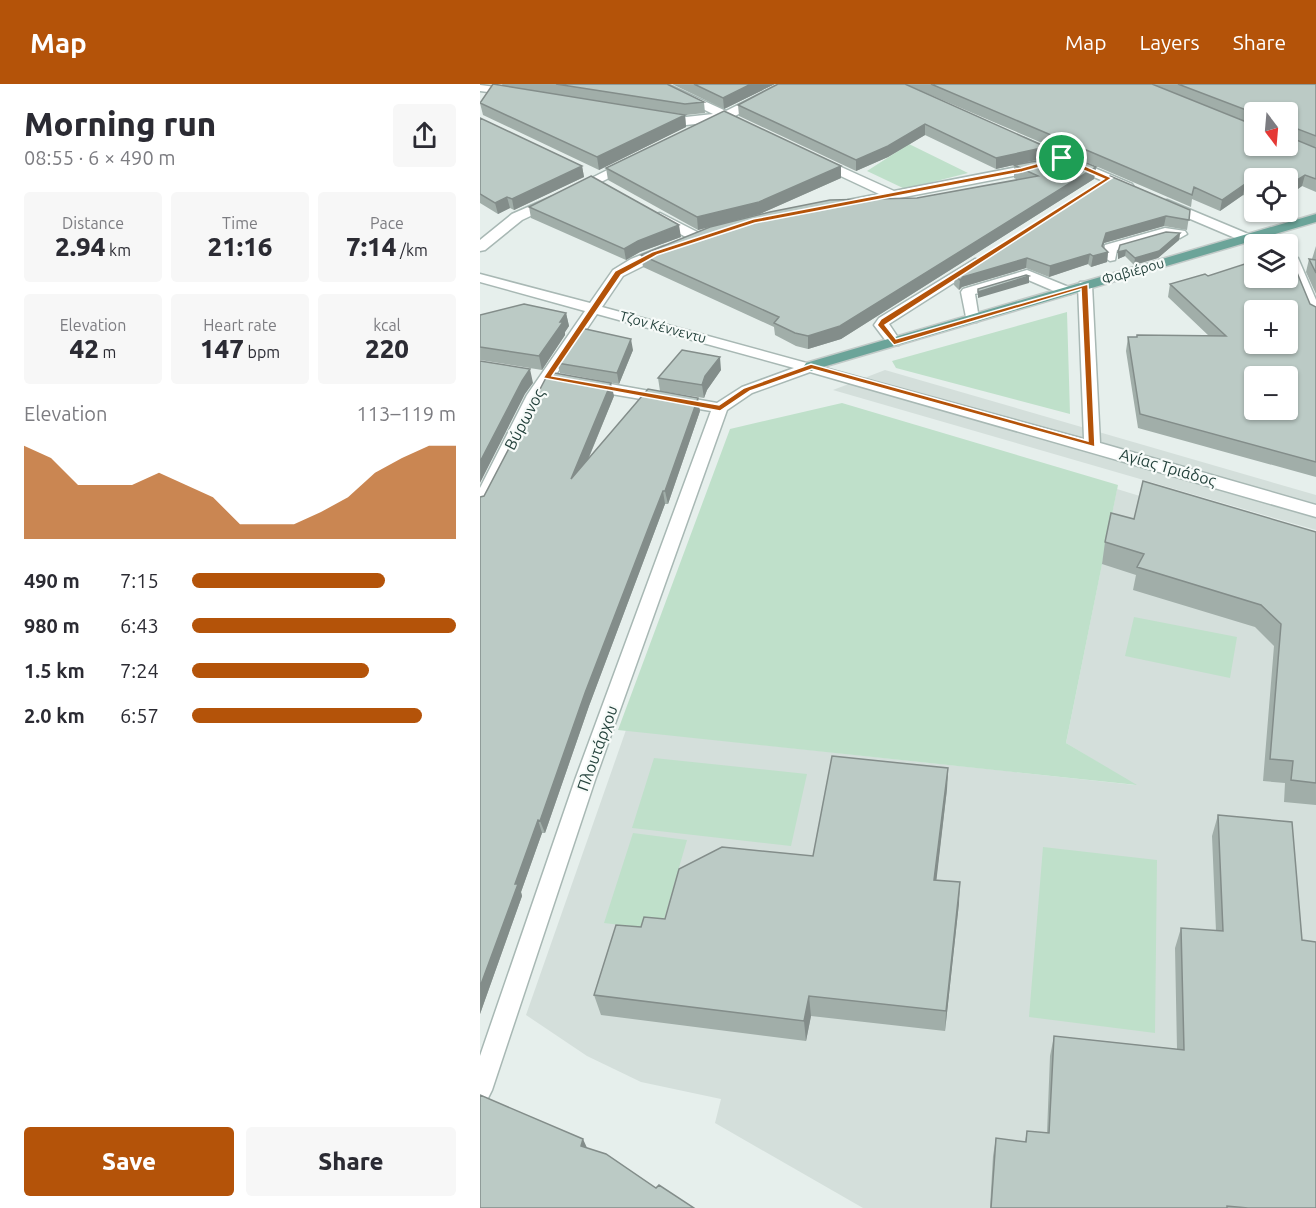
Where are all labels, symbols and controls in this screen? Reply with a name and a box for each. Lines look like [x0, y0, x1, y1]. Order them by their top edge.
text: Map [30, 27, 87, 58]
text: Map [1065, 30, 1106, 54]
text: Layers [1139, 30, 1200, 54]
text: Share [1233, 30, 1286, 54]
north arrow [1244, 102, 1298, 156]
map controls [1244, 102, 1298, 420]
button: share [393, 104, 456, 167]
text: Morning run [24, 105, 216, 142]
pin [1036, 132, 1087, 183]
icon: arrive [1045, 141, 1078, 174]
text: 08:55 · 6 × 490 m [24, 146, 176, 169]
button: locate [1244, 168, 1298, 222]
text: Distance [62, 214, 124, 232]
text: Time [222, 214, 258, 232]
text: Pace [370, 214, 404, 232]
text: 2.94 [55, 232, 105, 261]
text: 21:16 [207, 232, 273, 261]
text: 7:14 [346, 232, 396, 261]
button: layers [1244, 234, 1298, 288]
text: km [105, 241, 131, 259]
text: /km [396, 241, 428, 259]
street label: Φαβιέρου [1100, 254, 1166, 288]
button: + [1244, 300, 1298, 354]
street label: Τζον Κέννεντυ [618, 308, 708, 346]
text: Elevation [60, 316, 126, 334]
text: Heart rate [203, 316, 277, 334]
text: kcal [373, 316, 401, 334]
text: 42 [70, 334, 99, 363]
text: 147 [200, 334, 244, 363]
text: 220 [365, 334, 409, 363]
text: m [99, 343, 116, 361]
text: bpm [244, 343, 280, 361]
button: − [1244, 366, 1298, 420]
street label: Βύρωνος [500, 385, 548, 453]
text: Elevation [24, 402, 107, 425]
text: 113–119 m [357, 402, 456, 425]
street label: Αγίας Τριάδος [1117, 445, 1218, 490]
text: 490 m [24, 569, 80, 592]
text: 7:15 [120, 569, 159, 592]
text: 980 m [24, 614, 80, 637]
text: 6:43 [120, 614, 159, 637]
text: 1.5 km [24, 659, 85, 682]
text: 7:24 [120, 659, 159, 682]
street label: Πλουτάρχου [573, 703, 621, 793]
text: 2.0 km [24, 704, 85, 727]
text: 6:57 [120, 704, 159, 727]
button: Save [24, 1127, 234, 1196]
button: Share [246, 1127, 456, 1196]

